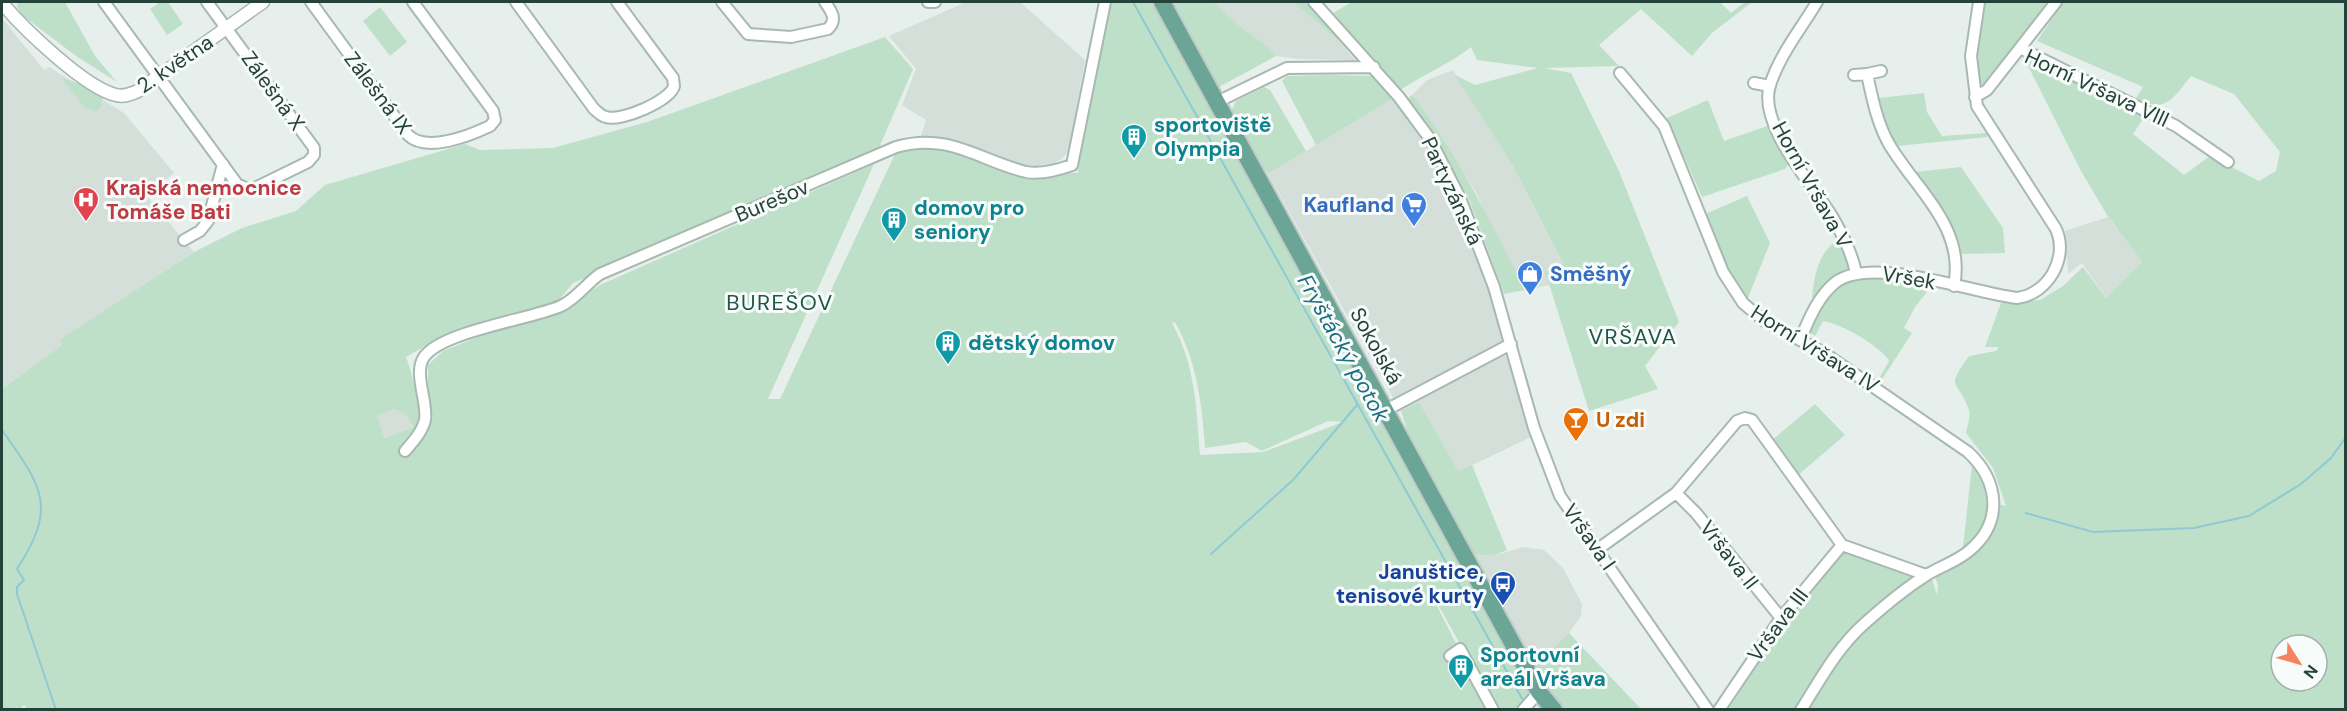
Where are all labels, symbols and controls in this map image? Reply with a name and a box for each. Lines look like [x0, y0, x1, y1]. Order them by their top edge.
street label: 2. května [131, 28, 219, 100]
street label: Horní Vršava VIII [2020, 42, 2174, 134]
street label: Zálešná X [235, 46, 311, 136]
street label: Zálešná IX [338, 46, 418, 140]
place label: sportoviště Olympia [1154, 111, 1271, 163]
street label: Horní Vršava V [1766, 116, 1858, 254]
building icon: sportoviště Olympia [1119, 122, 1149, 160]
street label: Partyzánská [1415, 132, 1489, 250]
street label: Burešov [731, 173, 813, 229]
place label: Krajská nemocnice Tomáše Bati [106, 174, 302, 226]
hospital icon: Krajská nemocnice Tomáše Bati [71, 185, 101, 223]
supermarket icon: Kaufland [1399, 190, 1429, 228]
place label: Kaufland [1303, 191, 1394, 219]
place label: domov pro seniory [914, 194, 1024, 246]
building icon: domov pro seniory [879, 205, 909, 243]
shop icon: Směšný [1515, 259, 1545, 297]
place label: Směšný [1550, 260, 1632, 288]
street label: Vršek [1880, 260, 1939, 297]
water label: Fryštácký potok [1291, 269, 1396, 428]
district label: BUREŠOV [726, 288, 834, 317]
street label: Horní Vršava IV [1746, 298, 1884, 400]
street label: Sokolská [1343, 302, 1409, 390]
district label: VRŠAVA [1588, 322, 1678, 351]
building icon: dětský domov [933, 328, 963, 366]
place label: dětský domov [968, 329, 1115, 357]
bar icon: U zdi [1561, 405, 1591, 443]
place label: U zdi [1596, 406, 1645, 434]
street label: Vršava I [1556, 498, 1622, 576]
street label: Vršava II [1693, 515, 1765, 595]
place label: Januštice, tenisové kurty [1336, 558, 1484, 610]
bus stop icon: Januštice, tenisové kurty [1488, 569, 1518, 607]
street label: Vršava III [1741, 583, 1815, 667]
north arrow [2269, 633, 2329, 693]
place label: Sportovní areál Vršava [1480, 641, 1606, 693]
building icon: Sportovní areál Vršava [1446, 652, 1476, 690]
text: N [2299, 661, 2322, 683]

